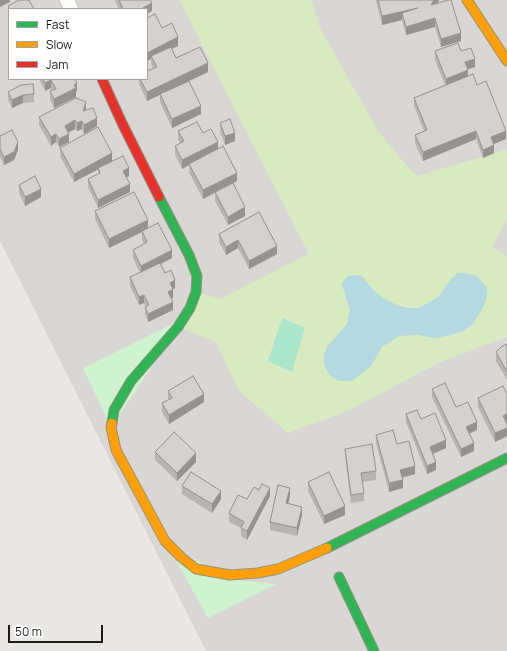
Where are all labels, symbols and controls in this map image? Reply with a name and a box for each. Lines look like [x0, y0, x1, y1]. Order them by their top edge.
legend [8, 8, 148, 80]
text: Fast [46, 16, 70, 33]
text: Slow [46, 36, 72, 53]
text: Jam [46, 56, 68, 73]
scale bar [10, 617, 105, 643]
text: 50 m [15, 623, 42, 640]

